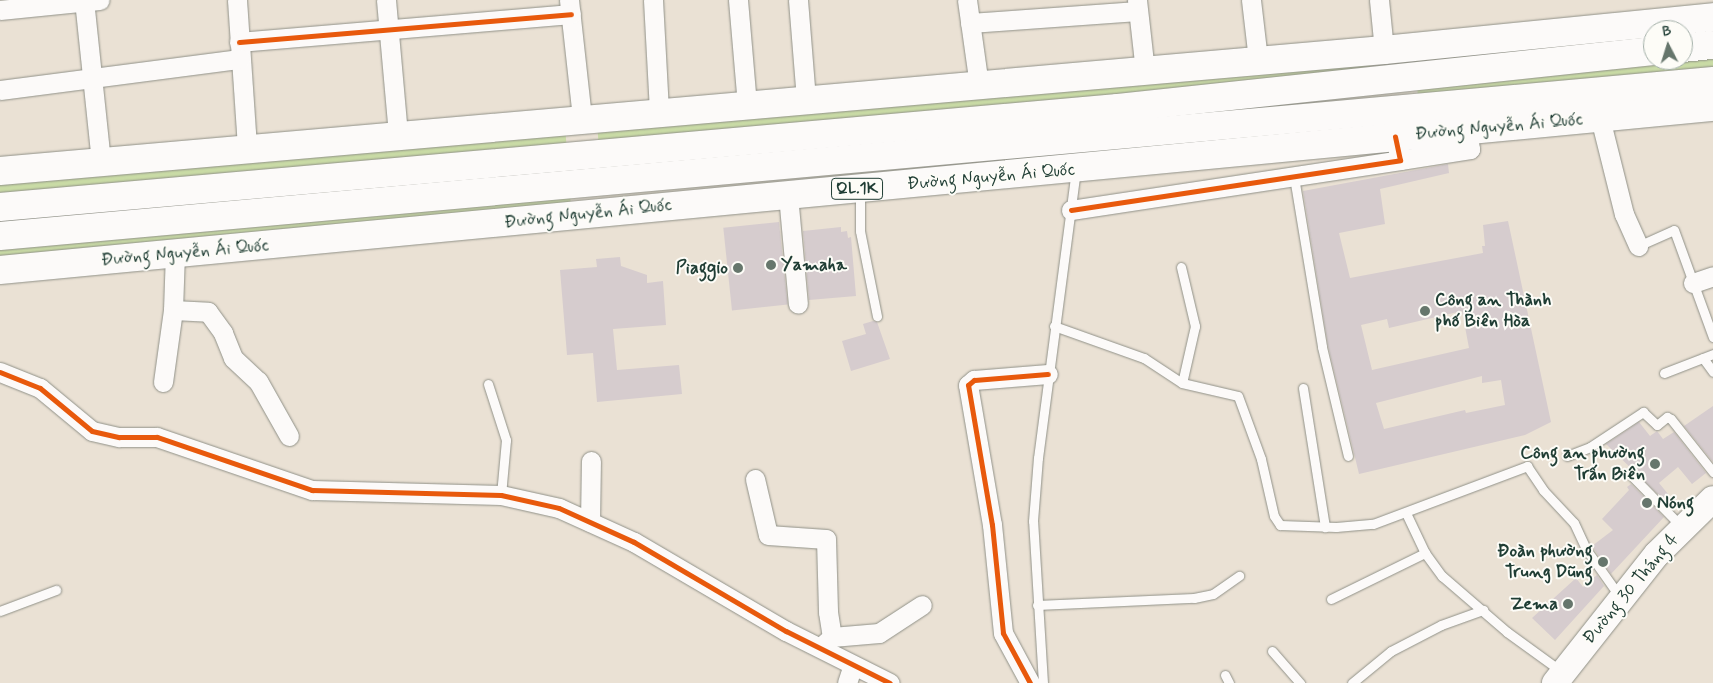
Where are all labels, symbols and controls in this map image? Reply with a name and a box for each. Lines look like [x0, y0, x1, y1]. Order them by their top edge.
north arrow [1643, 20, 1693, 70]
text: B [1662, 22, 1672, 40]
street label: Đường Nguyễn Ái Quốc [1413, 109, 1585, 145]
street label: Đường Nguyễn Ái Quốc [905, 159, 1077, 195]
road number: QL.1K [831, 175, 883, 202]
street label: Đường Nguyễn Ái Quốc [502, 194, 674, 234]
street label: Đường Nguyễn Ái Quốc [99, 235, 271, 271]
place label: Yamaha [781, 254, 847, 276]
place label: Piaggio [676, 257, 728, 279]
marker: Yamaha [765, 259, 777, 271]
marker: Piaggio [732, 262, 744, 274]
place label: Công an Thành phố Biên Hòa [1435, 290, 1546, 332]
marker: Công an Thành phố Biên Hòa [1419, 305, 1431, 317]
place label: Công an phường Trấn Biên [1525, 443, 1645, 486]
marker: Công an phường Trấn Biên [1649, 458, 1661, 470]
place label: Nóng [1657, 492, 1694, 514]
marker: Nóng [1641, 497, 1653, 509]
street label: Đường 30 Tháng 4 [1579, 529, 1683, 649]
place label: Đoàn phường Trung Dũng [1497, 541, 1593, 584]
marker: Đoàn phường Trung Dũng [1597, 556, 1609, 568]
place label: Zema [1510, 593, 1558, 615]
marker: Zema [1562, 598, 1574, 610]

